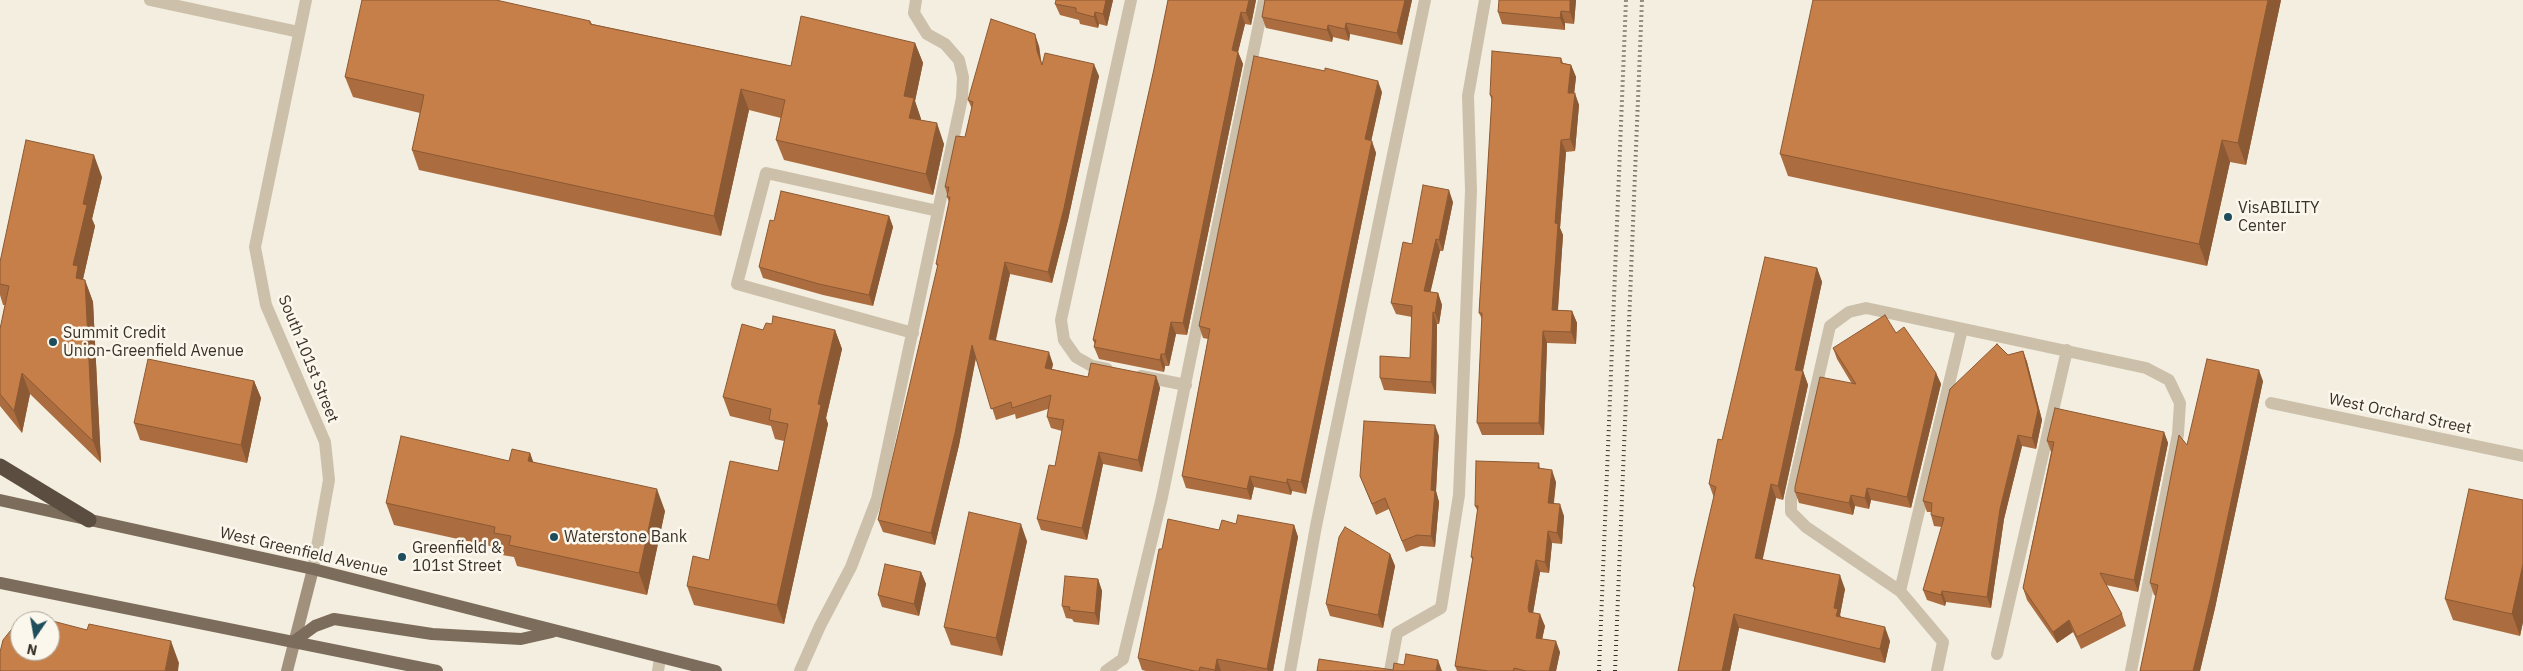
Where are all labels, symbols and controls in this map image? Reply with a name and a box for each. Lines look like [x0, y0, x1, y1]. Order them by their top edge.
place label: VisABILITY Center [2238, 198, 2320, 236]
marker: VisABILITY Center [2222, 211, 2234, 223]
street label: South 101st Street [274, 293, 342, 425]
place label: Summit Credit Union-Greenfield Avenue [63, 323, 244, 361]
marker: Summit Credit Union-Greenfield Avenue [47, 336, 59, 348]
street label: West Orchard Street [2327, 389, 2473, 439]
street label: West Greenfield Avenue [218, 523, 390, 581]
place label: Waterstone Bank [564, 527, 687, 547]
marker: Waterstone Bank [548, 531, 560, 543]
place label: Greenfield & 101st Street [412, 538, 502, 576]
marker: Greenfield & 101st Street [396, 551, 408, 563]
north arrow [10, 611, 60, 661]
text: N [25, 640, 39, 660]

